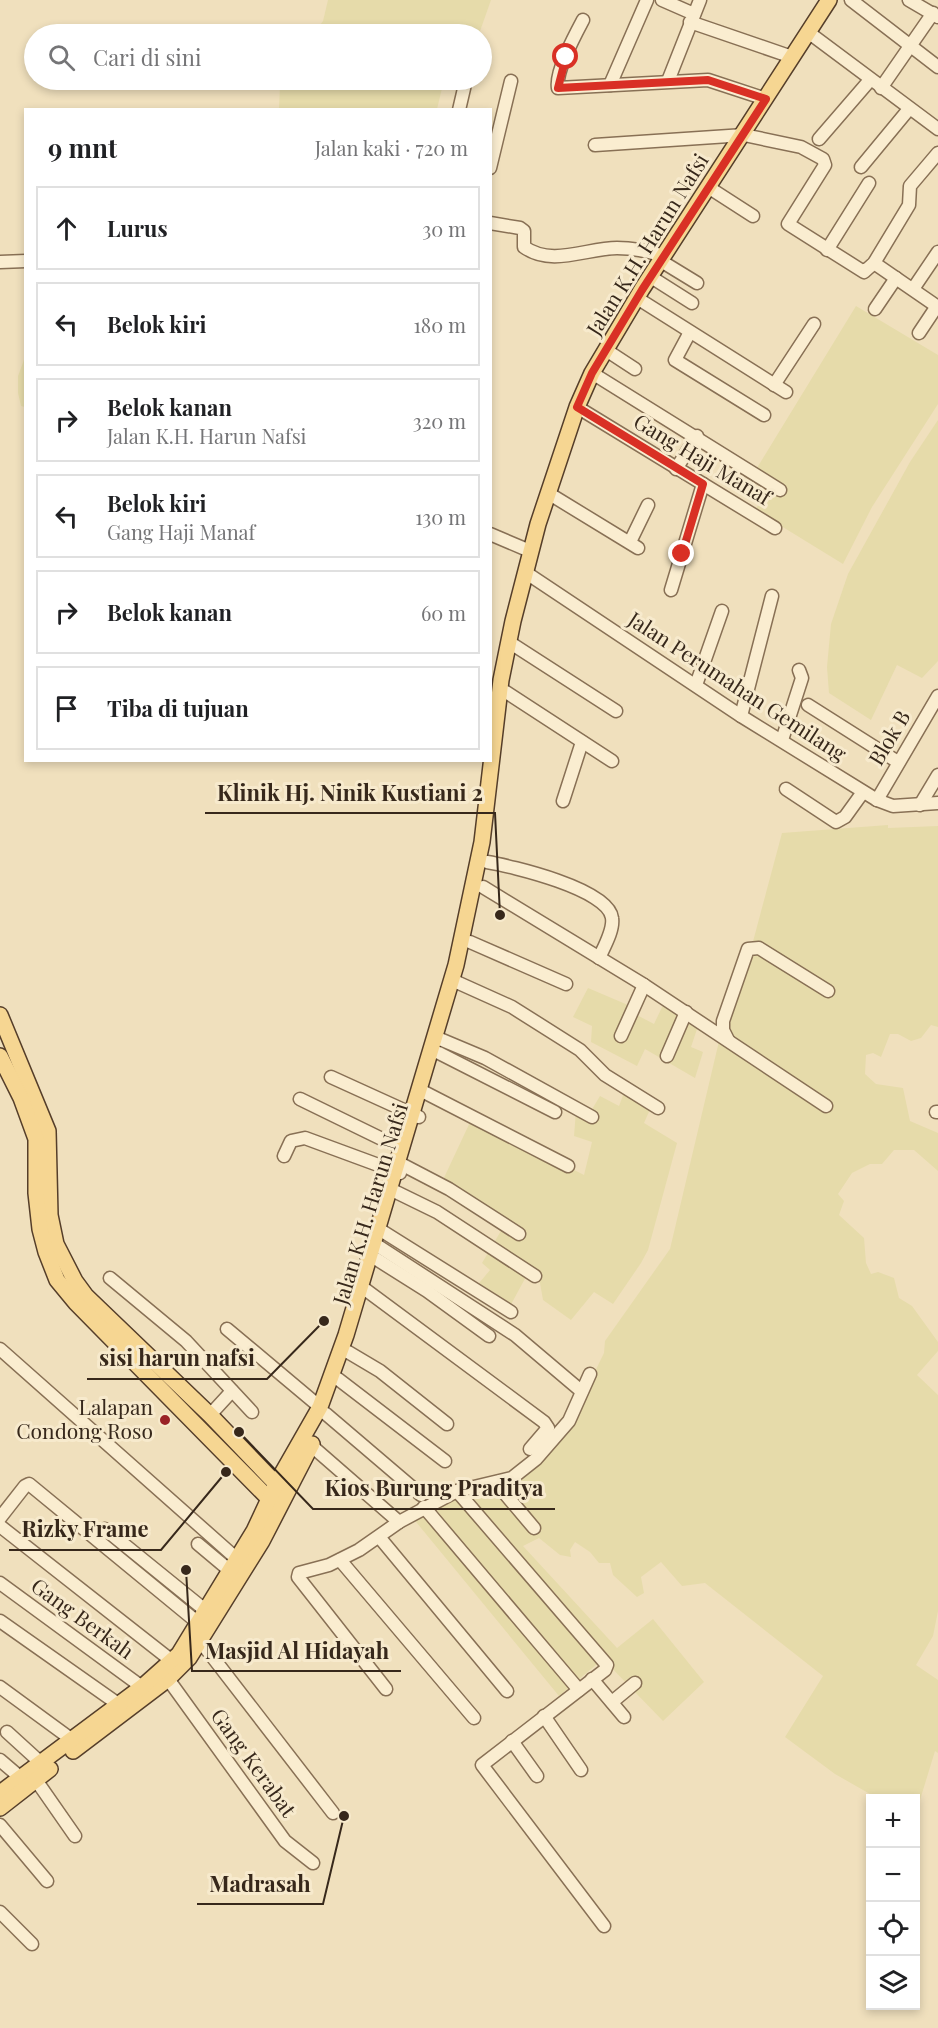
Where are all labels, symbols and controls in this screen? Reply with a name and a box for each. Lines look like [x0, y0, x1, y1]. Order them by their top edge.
search box [24, 24, 492, 90]
icon: search [45, 41, 78, 74]
text: Cari di sini [93, 42, 201, 72]
route start [552, 43, 578, 69]
text: 9 mnt [48, 130, 117, 165]
text: Jalan kaki · 720 m [315, 134, 468, 161]
street label: Jalan K.H. Harun Nafsi [578, 148, 714, 341]
icon: ahead [50, 212, 83, 245]
text: Lurus [107, 213, 168, 243]
text: 30 m [422, 215, 466, 242]
icon: left [50, 308, 83, 341]
text: Belok kiri [107, 309, 206, 339]
text: 180 m [413, 311, 466, 338]
text: Belok kanan [107, 392, 232, 422]
icon: right [50, 404, 83, 437]
street label: Gang Haji Manaf [629, 406, 779, 511]
text: 320 m [413, 407, 466, 434]
text: Jalan K.H. Harun Nafsi [107, 422, 306, 449]
text: Belok kiri [107, 488, 206, 518]
icon: left [50, 500, 83, 533]
text: 130 m [415, 503, 466, 530]
text: Gang Haji Manaf [107, 518, 255, 545]
route end [668, 540, 694, 566]
icon: right [50, 596, 83, 629]
text: Belok kanan [107, 597, 232, 627]
text: 60 m [421, 599, 466, 626]
street label: Jalan Perumahan Gemilang [623, 604, 853, 767]
icon: arrive [50, 692, 83, 725]
text: Tiba di tujuan [107, 693, 249, 723]
street label: Blok B [861, 704, 916, 770]
callout: Klinik Hj. Ninik Kustiani 2 [205, 773, 495, 813]
text: Klinik Hj. Ninik Kustiani 2 [217, 777, 483, 807]
street label: Jalan K.H. Harun Nafsi [325, 1099, 413, 1309]
callout: sisi harun nafsi [87, 1339, 267, 1379]
text: sisi harun nafsi [99, 1342, 255, 1372]
place label: Lalapan Condong Roso [16, 1392, 153, 1444]
marker: Lalapan Condong Roso [158, 1413, 172, 1427]
callout: Kios Burung Praditya [313, 1469, 555, 1509]
text: Kios Burung Praditya [325, 1472, 544, 1502]
callout: Rizky Frame [9, 1510, 161, 1550]
text: Rizky Frame [21, 1513, 149, 1543]
street label: Gang Berkah [26, 1571, 141, 1665]
callout: Masjid Al Hidayah [192, 1631, 401, 1671]
text: Masjid Al Hidayah [205, 1635, 390, 1665]
street label: Gang Kerabat [206, 1702, 304, 1822]
map controls [866, 1794, 920, 2010]
button: + [866, 1794, 920, 1848]
button: − [866, 1848, 920, 1902]
callout: Madrasah [197, 1864, 323, 1904]
text: Madrasah [209, 1868, 311, 1898]
button: locate [866, 1902, 920, 1956]
button: layers [866, 1956, 920, 2010]

